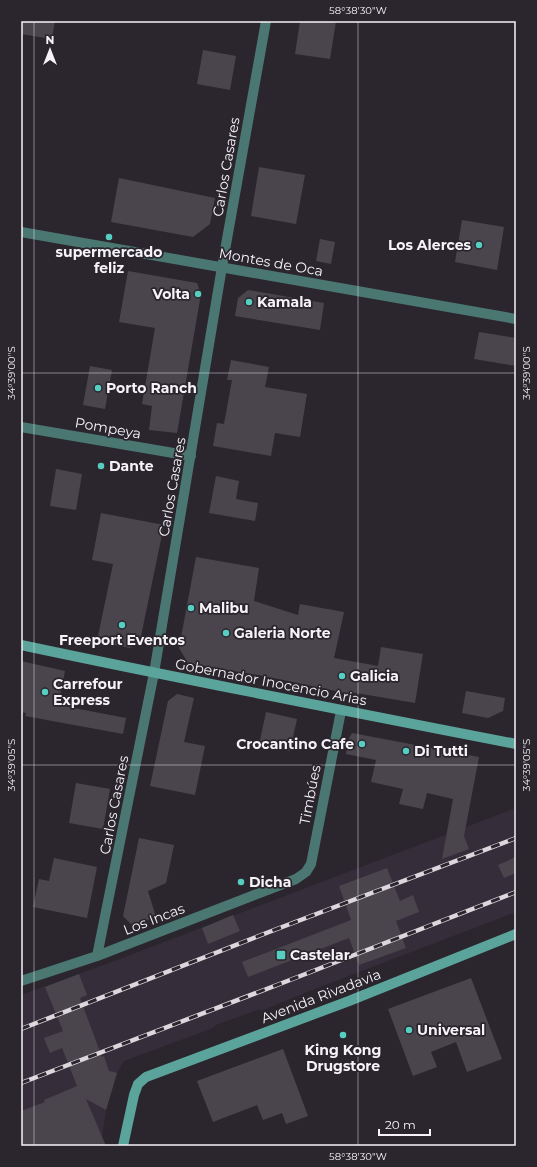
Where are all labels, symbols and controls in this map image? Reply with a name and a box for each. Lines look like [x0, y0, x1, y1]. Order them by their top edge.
text: 58°38'30"W [329, 4, 387, 17]
north arrow [30, 30, 70, 70]
text: N [46, 33, 54, 47]
street label: Carlos Casares [208, 116, 244, 218]
marker: supermercado feliz [104, 232, 114, 242]
place label: Los Alerces [388, 236, 472, 254]
marker: Los Alerces [474, 240, 484, 250]
place label: supermercado feliz [56, 243, 162, 277]
street label: Montes de Oca [217, 244, 325, 280]
place label: Volta [151, 285, 190, 303]
marker: Volta [193, 289, 203, 299]
place label: Kamala [257, 293, 312, 311]
marker: Kamala [244, 297, 254, 307]
text: 34°39'00"S [5, 346, 18, 400]
text: 34°39'00"S [520, 346, 533, 400]
place label: Porto Ranch [106, 379, 197, 397]
marker: Porto Ranch [93, 383, 103, 393]
street label: Pompeya [73, 413, 143, 443]
street label: Carlos Casares [154, 436, 190, 538]
place label: Dante [109, 457, 154, 475]
marker: Dante [96, 461, 106, 471]
place label: Malibu [199, 599, 249, 617]
marker: Malibu [186, 603, 196, 613]
marker: Freeport Eventos [117, 620, 127, 630]
place label: Galeria Norte [234, 624, 331, 642]
marker: Galeria Norte [221, 628, 231, 638]
place label: Freeport Eventos [59, 631, 186, 649]
street label: Gobernador Inocencio Arias [174, 655, 369, 709]
place label: Galicia [350, 667, 399, 685]
marker: Galicia [337, 671, 347, 681]
place label: Carrefour Express [53, 675, 123, 709]
marker: Carrefour Express [40, 687, 50, 697]
place label: Crocantino Cafe [236, 735, 354, 753]
text: 34°39'05"S [5, 739, 18, 791]
marker: Crocantino Cafe [357, 739, 367, 749]
text: 34°39'05"S [520, 739, 533, 791]
place label: Di Tutti [414, 742, 468, 760]
marker: Di Tutti [401, 746, 411, 756]
street label: Carlos Casares [96, 754, 132, 856]
street label: Timbúes [295, 763, 325, 827]
place label: Dicha [249, 873, 291, 891]
marker: Dicha [236, 877, 246, 887]
street label: Los Incas [121, 899, 187, 939]
place label: Castelar [290, 946, 350, 964]
marker: Castelar [275, 949, 287, 961]
street label: Avenida Rivadavia [259, 965, 383, 1027]
place label: Universal [417, 1021, 485, 1039]
marker: Universal [404, 1025, 414, 1035]
marker: King Kong Drugstore [338, 1030, 348, 1040]
place label: King Kong Drugstore [305, 1041, 381, 1075]
scale bar [379, 1111, 430, 1137]
text: 20 m [385, 1117, 416, 1132]
text: 58°38'30"W [329, 1150, 387, 1163]

